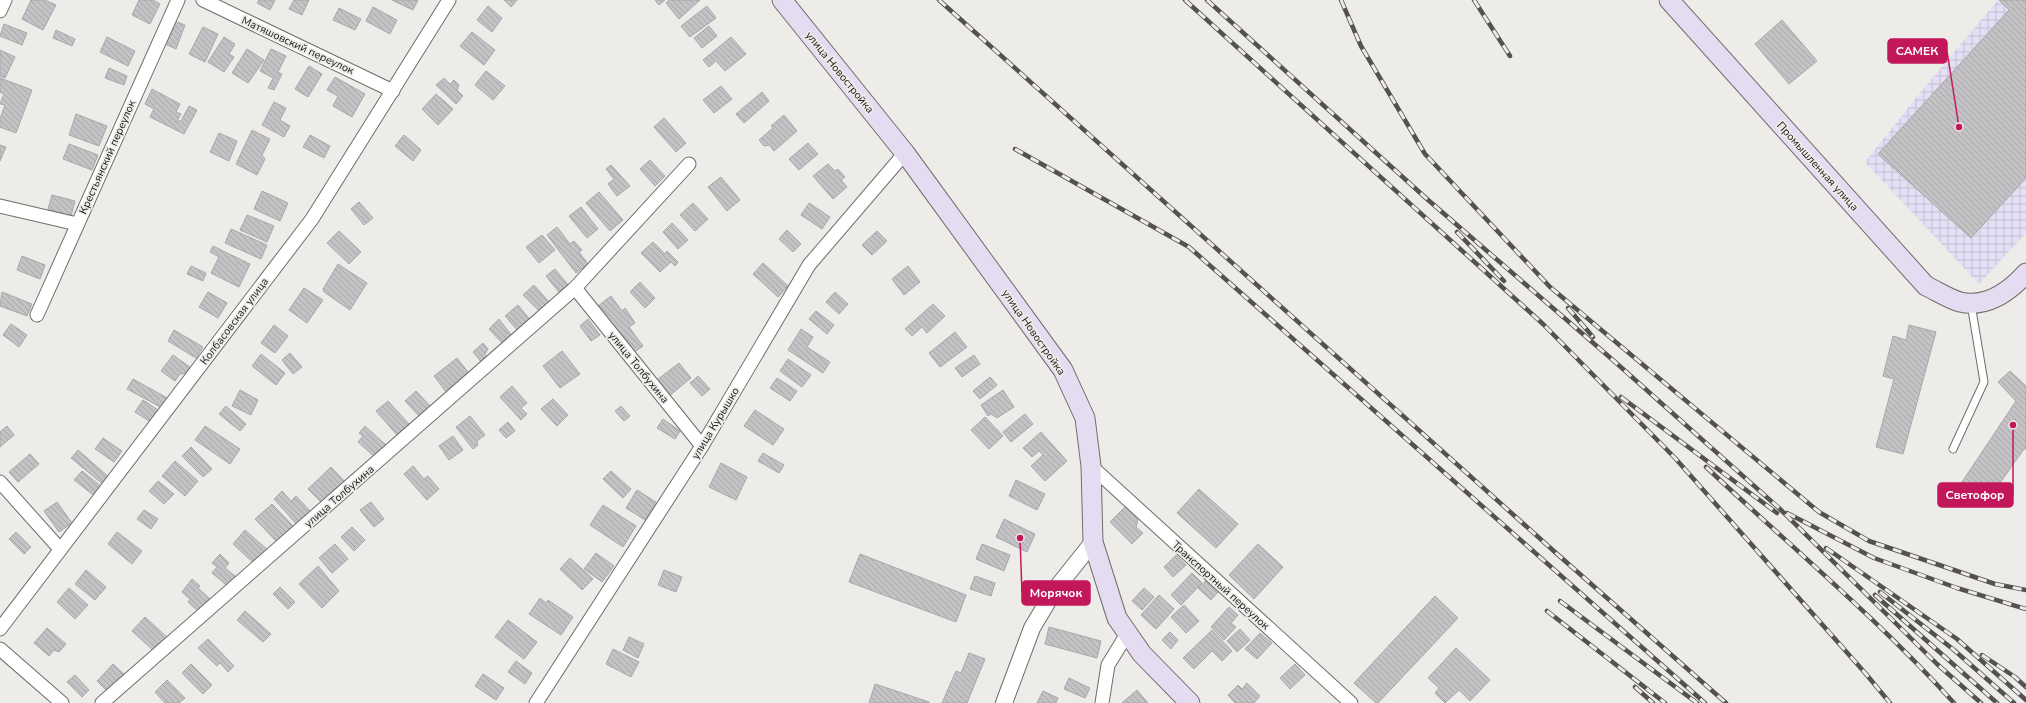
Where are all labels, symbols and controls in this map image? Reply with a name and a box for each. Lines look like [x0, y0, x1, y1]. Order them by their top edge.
street label: Матяшовский переулок [239, 13, 357, 78]
street label: улица Новостройка [802, 28, 877, 116]
callout: САМЕК [1888, 39, 1947, 63]
text: САМЕК [1896, 43, 1939, 59]
street label: Крестьянский переулок [76, 98, 139, 217]
street label: Промышленная улица [1773, 118, 1862, 214]
street label: Колбасовская улица [197, 275, 272, 368]
street label: улица Новостройка [998, 286, 1069, 378]
street label: улица Толбухина [605, 328, 672, 406]
street label: улица Курышко [688, 384, 743, 462]
street label: улица Толбухина [301, 462, 378, 531]
callout: Светофор [1938, 483, 2013, 507]
text: Светофор [1946, 487, 2004, 503]
street label: Транспортный переулок [1169, 538, 1273, 633]
callout: Морячок [1022, 581, 1090, 605]
text: Морячок [1030, 585, 1082, 601]

